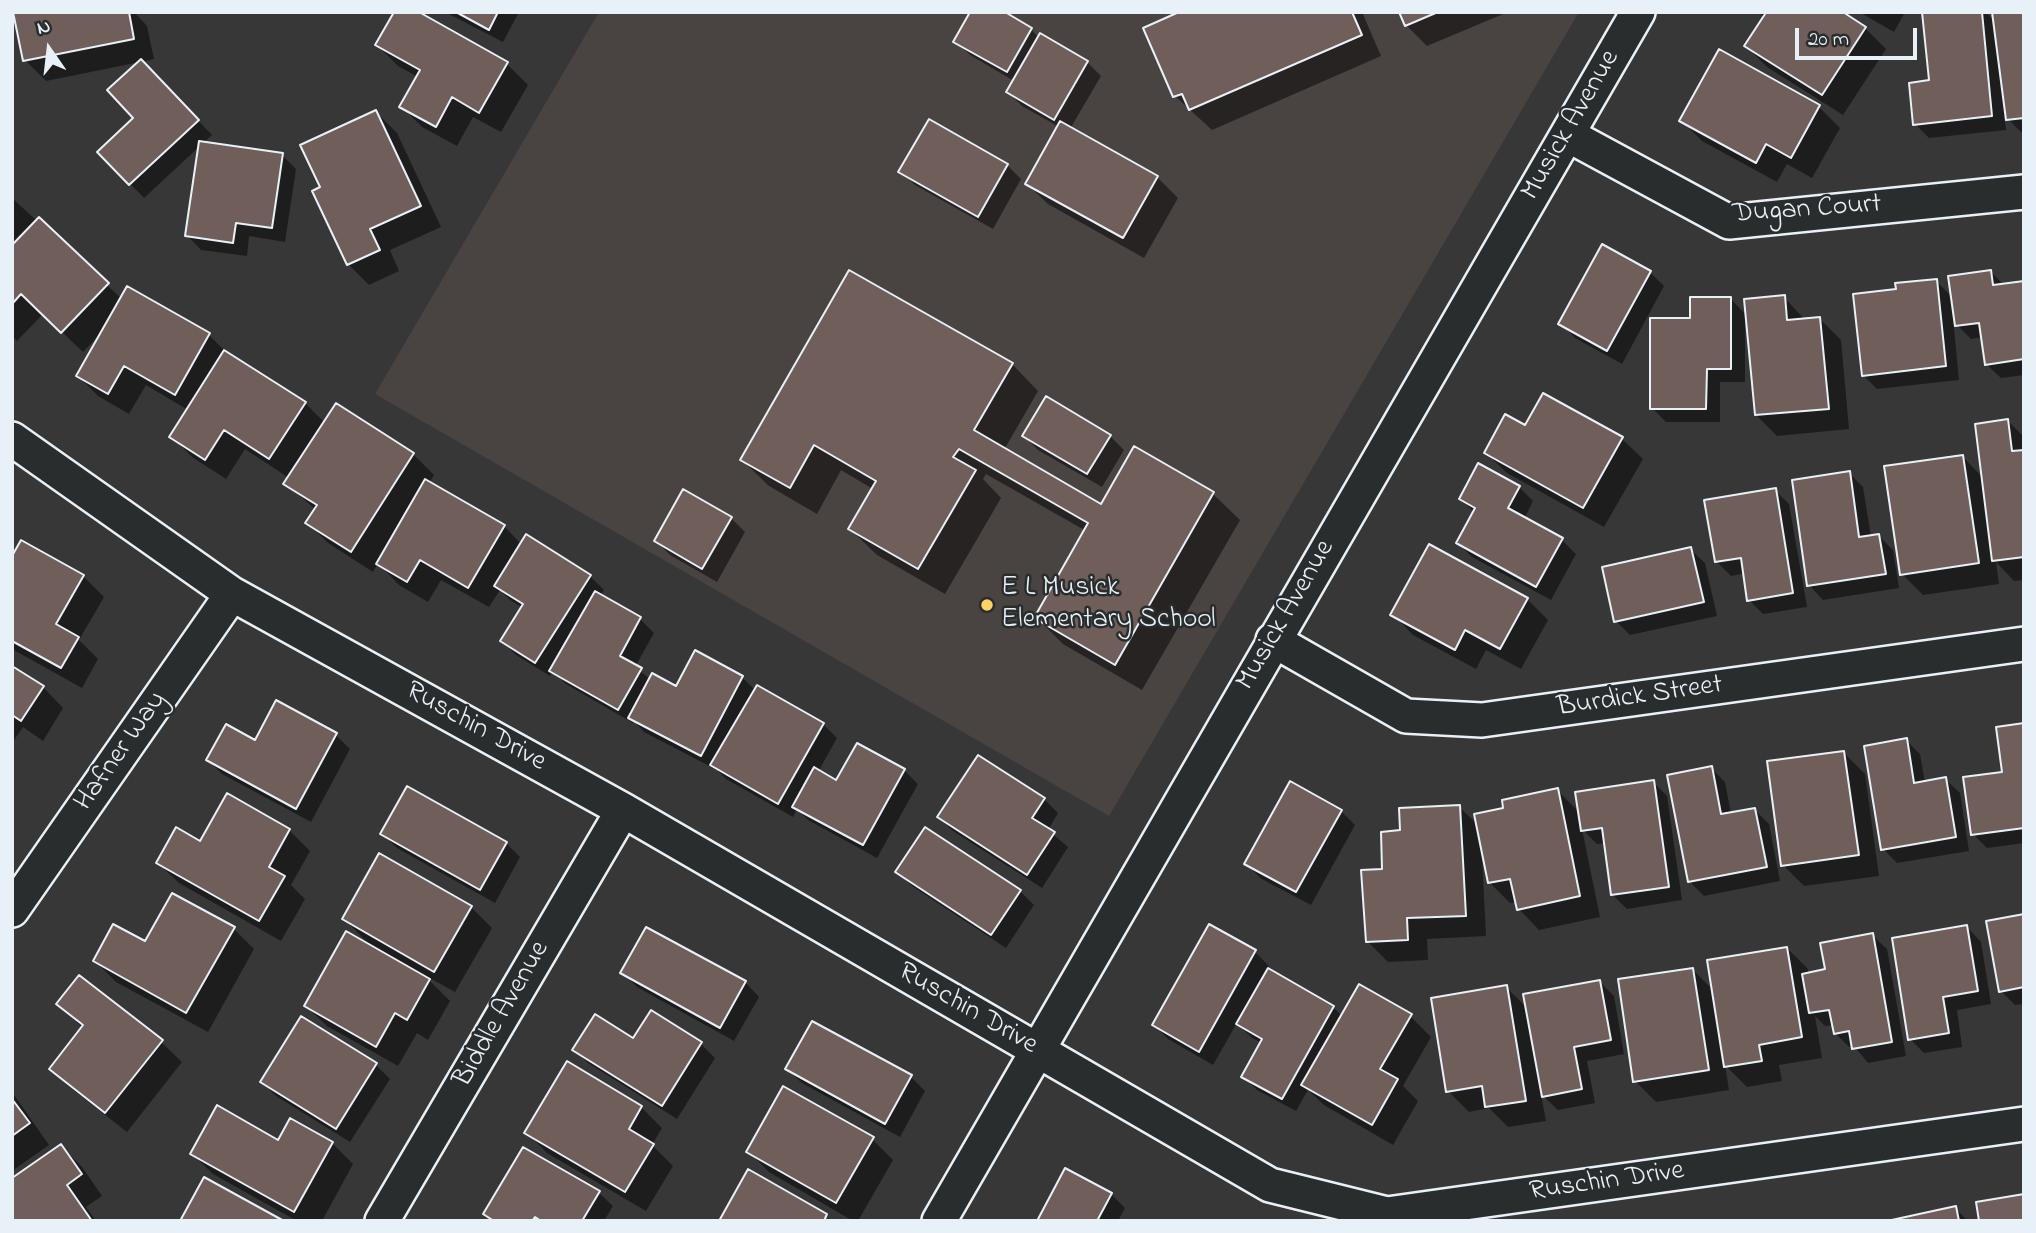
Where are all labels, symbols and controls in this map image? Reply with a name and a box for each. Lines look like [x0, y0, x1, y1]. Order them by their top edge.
text: N [34, 13, 53, 43]
north arrow [14, 14, 84, 84]
scale bar [1798, 14, 1920, 58]
text: 20 m [1808, 25, 1849, 55]
street label: Musick Avenue [1516, 45, 1628, 207]
street label: Dugan Court [1732, 189, 1882, 233]
street label: Musick Avenue [1231, 535, 1343, 697]
place label: E L Musick Elementary School [1001, 572, 1216, 638]
marker: E L Musick Elementary School [979, 597, 995, 613]
street label: Burdick Street [1555, 670, 1725, 726]
street label: Ruschin Drive [399, 676, 551, 780]
street label: Hafner Way [69, 686, 175, 818]
street label: Biddle Avenue [448, 936, 558, 1094]
street label: Ruschin Drive [891, 957, 1043, 1063]
street label: Ruschin Drive [1528, 1156, 1686, 1210]

